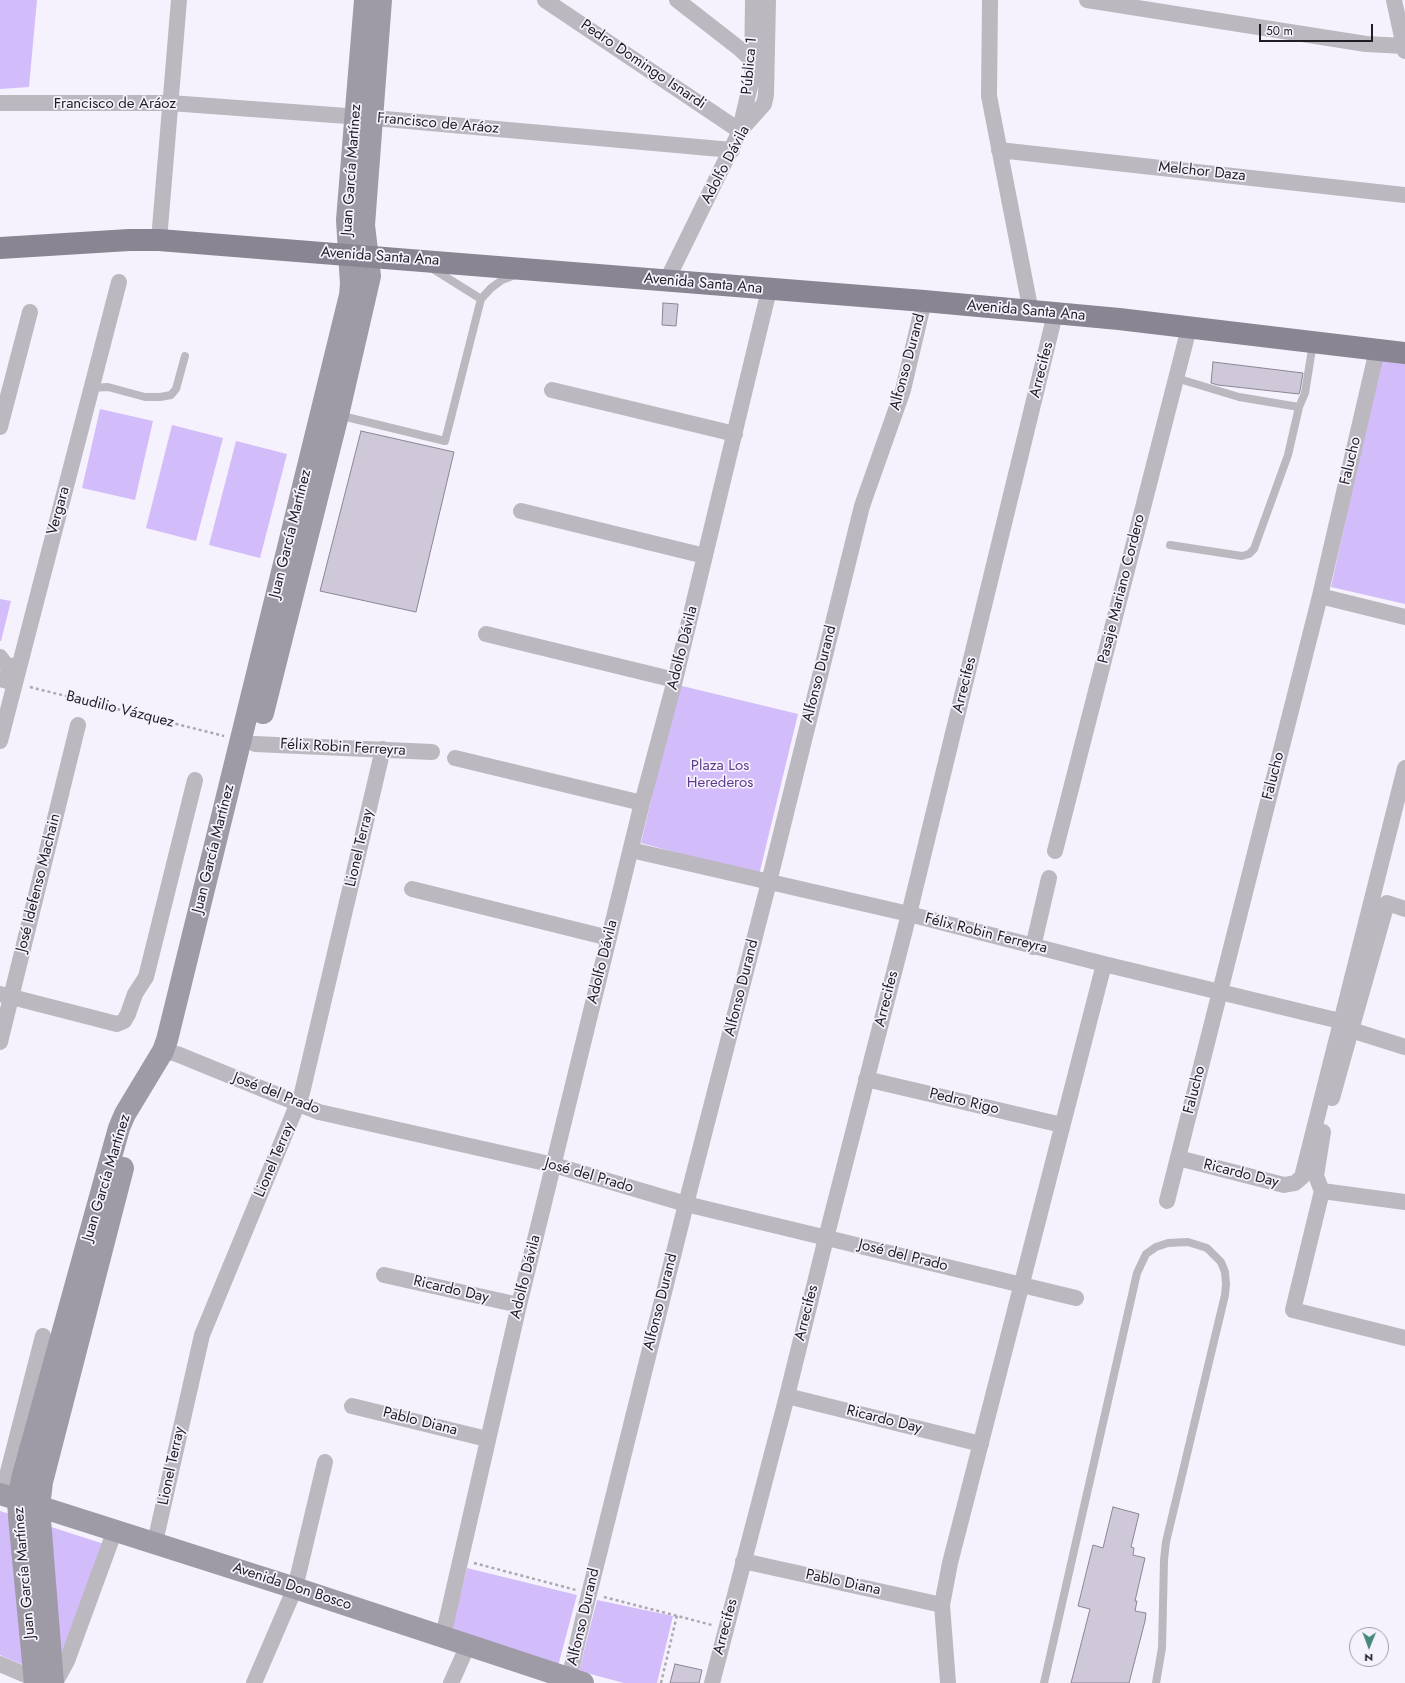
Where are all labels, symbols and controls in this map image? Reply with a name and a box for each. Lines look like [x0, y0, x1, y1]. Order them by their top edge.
street label: Pedro Domingo Isnardi [577, 16, 709, 114]
scale bar [1261, 16, 1375, 42]
text: 50 m [1266, 22, 1293, 40]
street label: Pública 1 [739, 37, 761, 95]
street label: Francisco de Aráoz [54, 95, 176, 113]
street label: Juan García Martínez [338, 104, 366, 236]
street label: Francisco de Aráoz [376, 110, 500, 138]
street label: Adolfo Dávila [698, 123, 754, 207]
street label: Melchor Daza [1157, 158, 1247, 186]
street label: Avenida Santa Ana [320, 244, 440, 270]
street label: Avenida Santa Ana [643, 270, 763, 298]
street label: Avenida Santa Ana [966, 297, 1086, 325]
street label: Alfonso Durand [886, 312, 930, 412]
street label: Arrecifes [1026, 340, 1058, 400]
street label: Falucho [1337, 435, 1365, 487]
street label: Juan García Martínez [266, 468, 316, 600]
street label: Vergara [44, 485, 74, 537]
street label: Pasaje Mariano Cordero [1095, 512, 1149, 666]
street label: Adolfo Dávila [664, 604, 702, 692]
street label: Alfonso Durand [799, 624, 841, 724]
street label: Arrecifes [949, 655, 981, 715]
street label: Baudilio Vázquez [64, 688, 176, 732]
street label: Félix Robin Ferreyra [280, 736, 406, 760]
street label: Falucho [1259, 750, 1289, 802]
park label: Plaza Los Herederos [687, 757, 753, 792]
street label: Juan García Martínez [189, 783, 239, 915]
street label: Lionel Terray [342, 807, 378, 889]
street label: José Idefenso Machain [13, 812, 65, 954]
street label: Félix Robin Ferreyra [923, 910, 1049, 958]
street label: Adolfo Dávila [584, 918, 622, 1006]
street label: Alfonso Durand [721, 938, 763, 1038]
street label: Arrecifes [871, 969, 903, 1029]
street label: Falucho [1180, 1064, 1210, 1116]
street label: José del Prado [230, 1069, 322, 1119]
street label: Pedro Rigo [928, 1085, 1000, 1119]
street label: Juan García Martínez [79, 1112, 135, 1244]
street label: Lionel Terray [251, 1120, 299, 1200]
street label: José del Prado [543, 1155, 635, 1197]
street label: Ricardo Day [1201, 1156, 1281, 1192]
street label: Adolfo Dávila [507, 1233, 545, 1321]
street label: José del Prado [857, 1236, 949, 1276]
street label: Alfonso Durand [640, 1252, 682, 1352]
street label: Ricardo Day [411, 1273, 491, 1307]
street label: Arrecifes [791, 1283, 823, 1343]
street label: Ricardo Day [844, 1402, 924, 1438]
street label: Pablo Diana [381, 1404, 459, 1440]
street label: Lionel Terray [155, 1425, 189, 1507]
street label: Juan García Martínez [10, 1507, 40, 1639]
street label: Avenida Don Bosco [230, 1559, 354, 1615]
street label: Pablo Diana [804, 1566, 882, 1600]
street label: Alfonso Durand [564, 1567, 604, 1667]
street label: Arrecifes [710, 1597, 742, 1657]
north arrow [1349, 1627, 1389, 1667]
text: N [1364, 1650, 1373, 1666]

